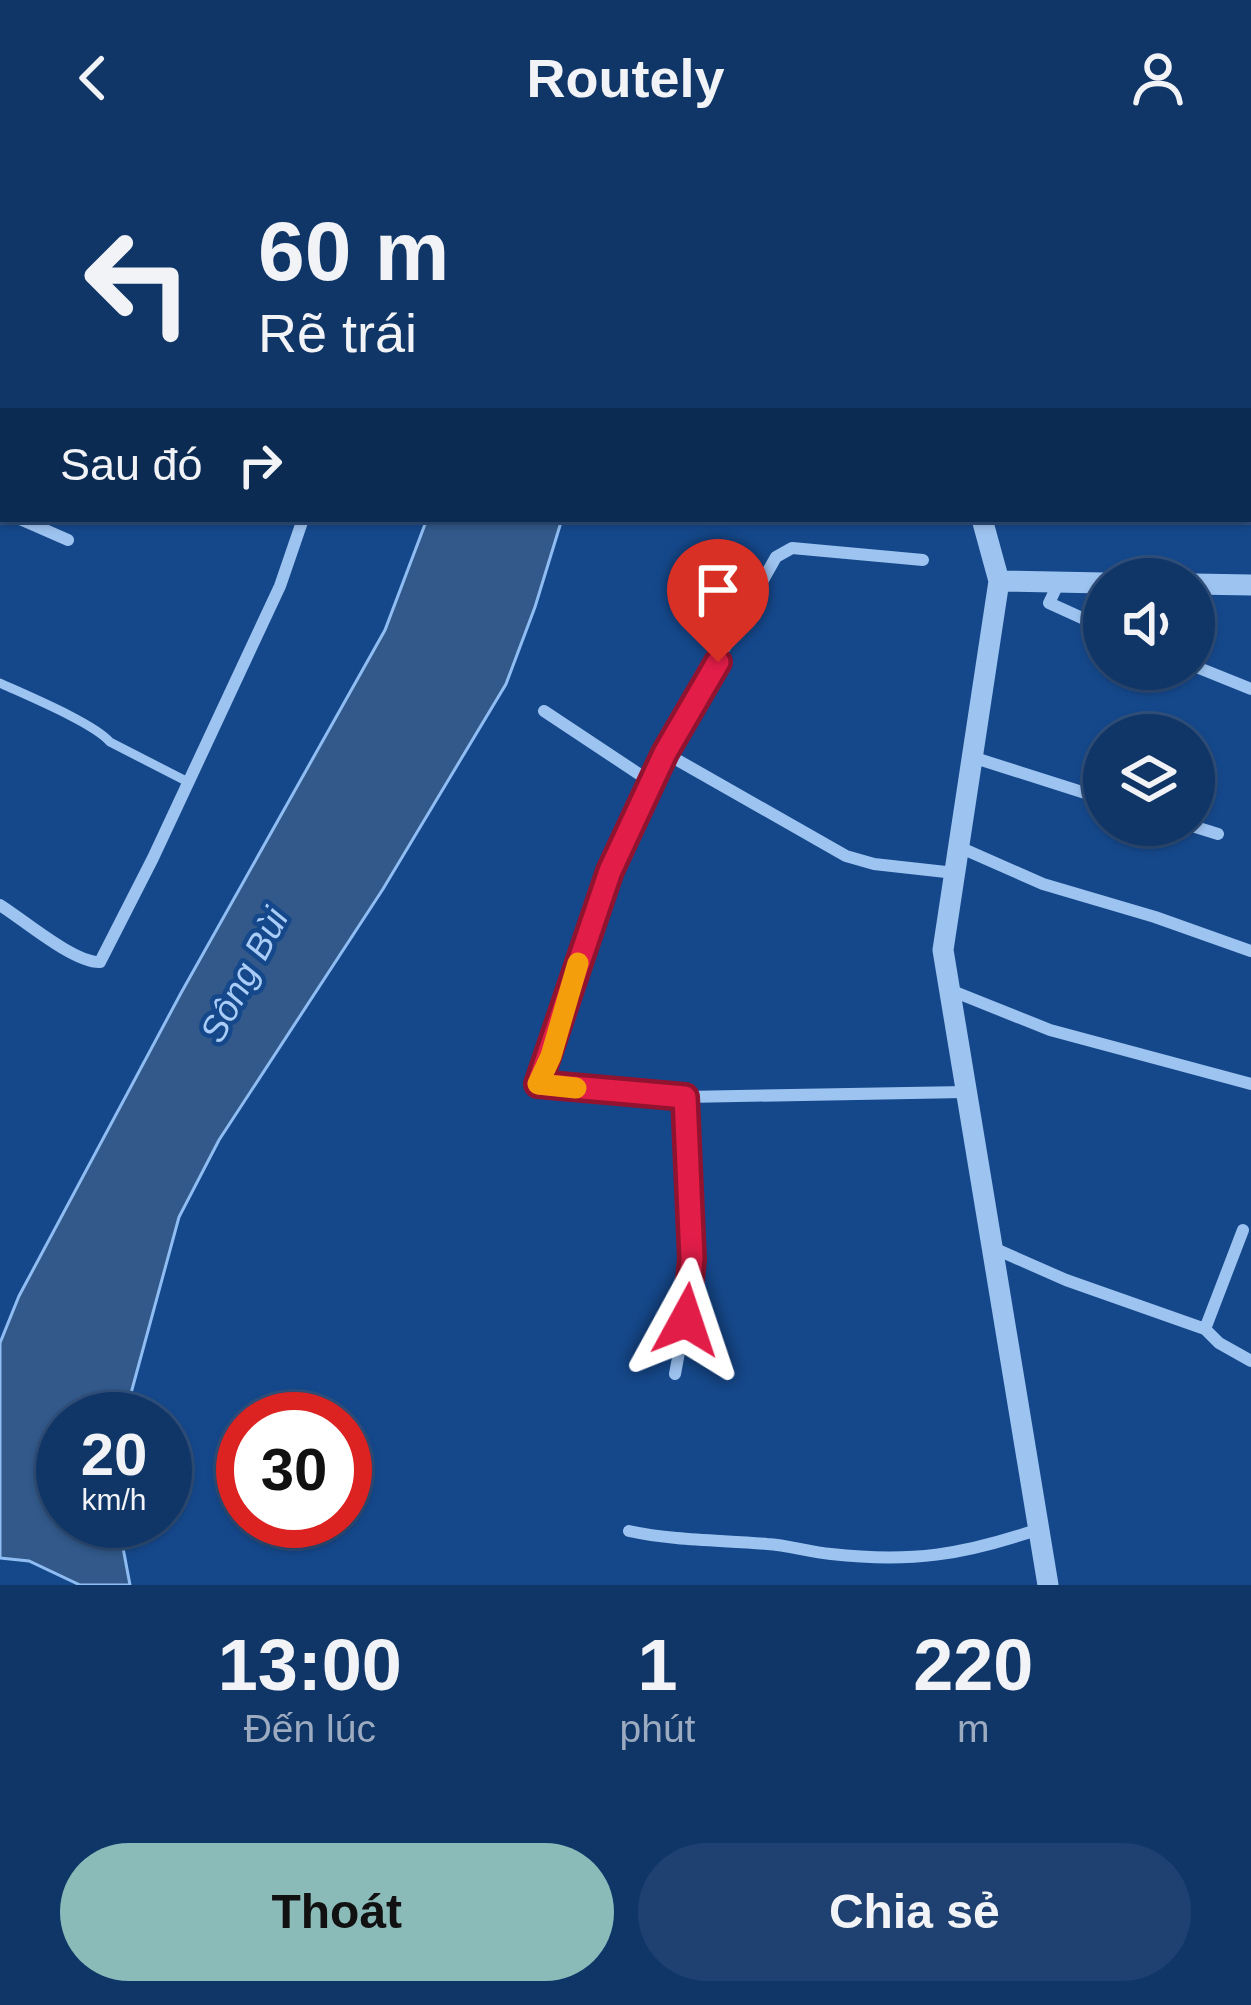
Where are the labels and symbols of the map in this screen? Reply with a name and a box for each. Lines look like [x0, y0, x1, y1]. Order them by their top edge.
pin [667, 539, 769, 662]
water label: Sông Bùi [192, 900, 297, 1049]
position arrow [623, 1257, 749, 1383]
speed limit sign: 30 [216, 1392, 372, 1548]

